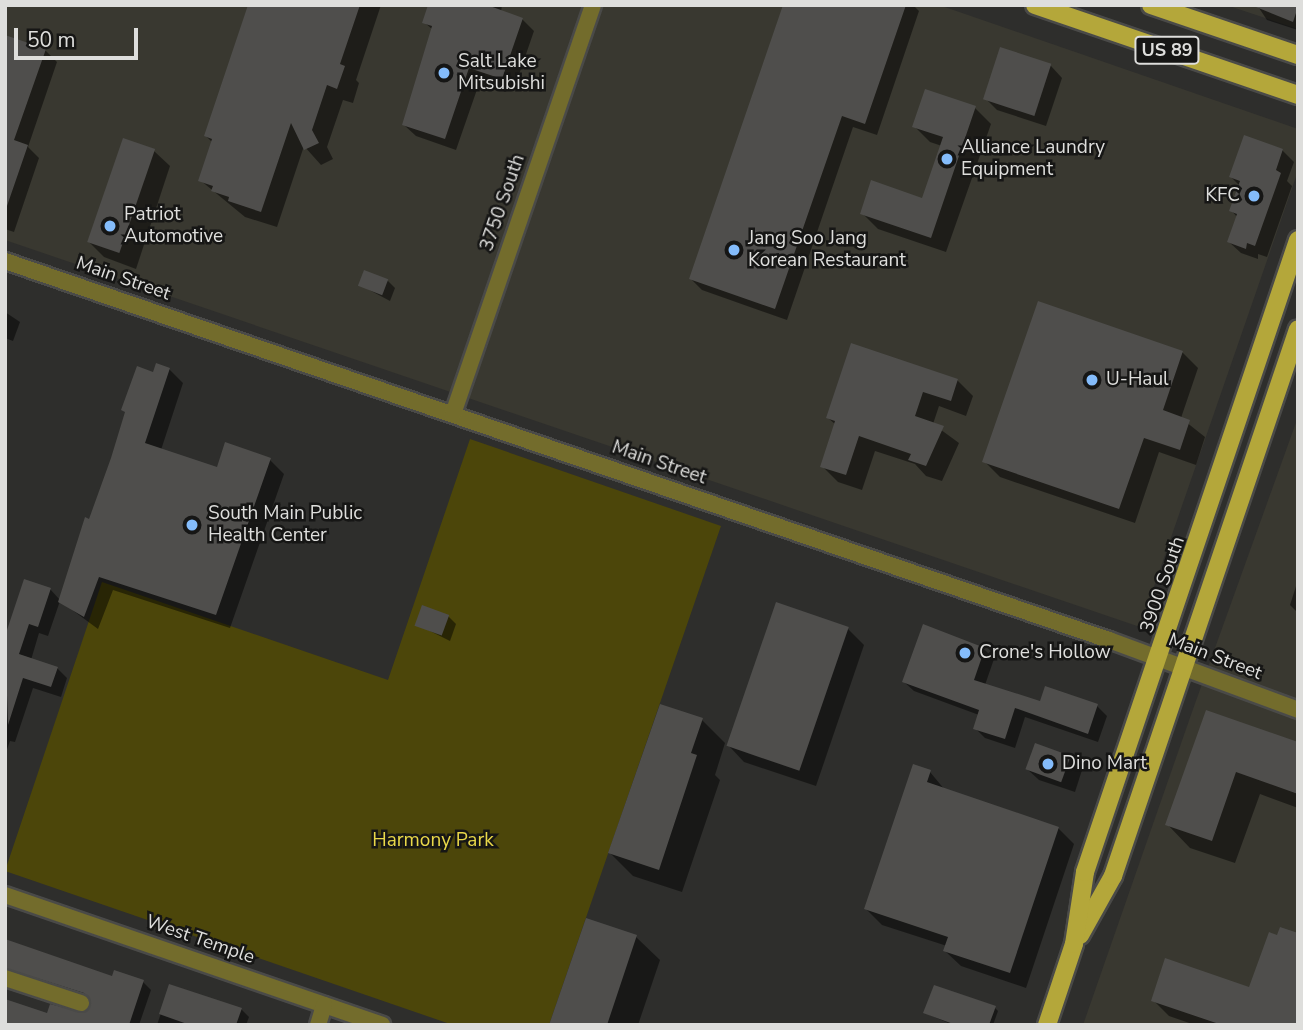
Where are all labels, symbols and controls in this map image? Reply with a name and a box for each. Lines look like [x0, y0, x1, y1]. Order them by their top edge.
scale bar [18, 14, 142, 58]
text: 50 m [27, 26, 76, 54]
road number: US 89 [1134, 36, 1200, 64]
place label: Salt Lake Mitsubishi [458, 51, 545, 95]
marker: Salt Lake Mitsubishi [436, 65, 452, 81]
place label: Alliance Laundry Equipment [961, 137, 1105, 181]
marker: Alliance Laundry Equipment [939, 151, 955, 167]
street label: 3750 South [476, 152, 530, 254]
place label: KFC [1205, 185, 1240, 207]
marker: KFC [1246, 188, 1262, 204]
place label: Patriot Automotive [124, 204, 223, 248]
marker: Patriot Automotive [102, 218, 118, 234]
place label: Jang Soo Jang Korean Restaurant [748, 228, 906, 272]
marker: Jang Soo Jang Korean Restaurant [726, 242, 742, 258]
street label: Main Street [73, 252, 173, 306]
place label: U-Haul [1106, 369, 1169, 391]
marker: U-Haul [1084, 372, 1100, 388]
street label: Main Street [609, 436, 709, 490]
place label: South Main Public Health Center [208, 503, 362, 547]
marker: South Main Public Health Center [182, 515, 202, 535]
street label: 3900 South [1136, 534, 1190, 636]
street label: Main Street [1165, 629, 1265, 685]
place label: Crone's Hollow [979, 642, 1111, 664]
marker: Crone's Hollow [957, 645, 973, 661]
place label: Dino Mart [1062, 753, 1147, 775]
marker: Dino Mart [1040, 756, 1056, 772]
park label: Harmony Park [372, 830, 494, 852]
street label: West Temple [143, 911, 257, 969]

